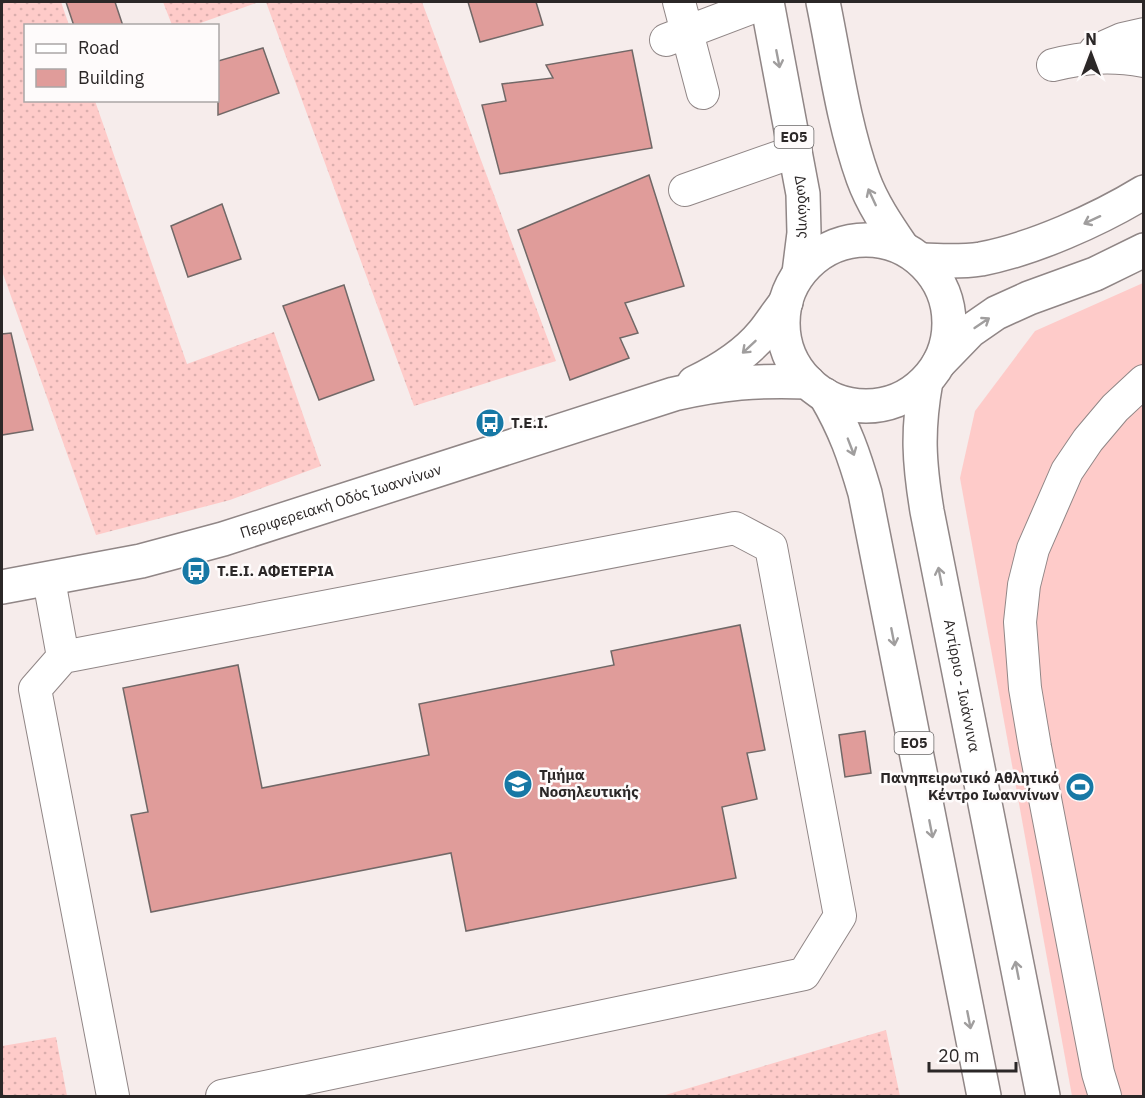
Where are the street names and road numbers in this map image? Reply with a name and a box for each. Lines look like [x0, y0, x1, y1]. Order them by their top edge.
road number: ΕΟ5 [774, 126, 814, 148]
street label: Δωδώνης [791, 173, 814, 240]
street label: Περιφερειακή Οδός Ιωαννίνων [237, 459, 444, 542]
street label: Αντίρριο - Ιωάννινα [940, 618, 985, 754]
road number: ΕΟ5 [894, 732, 934, 754]

